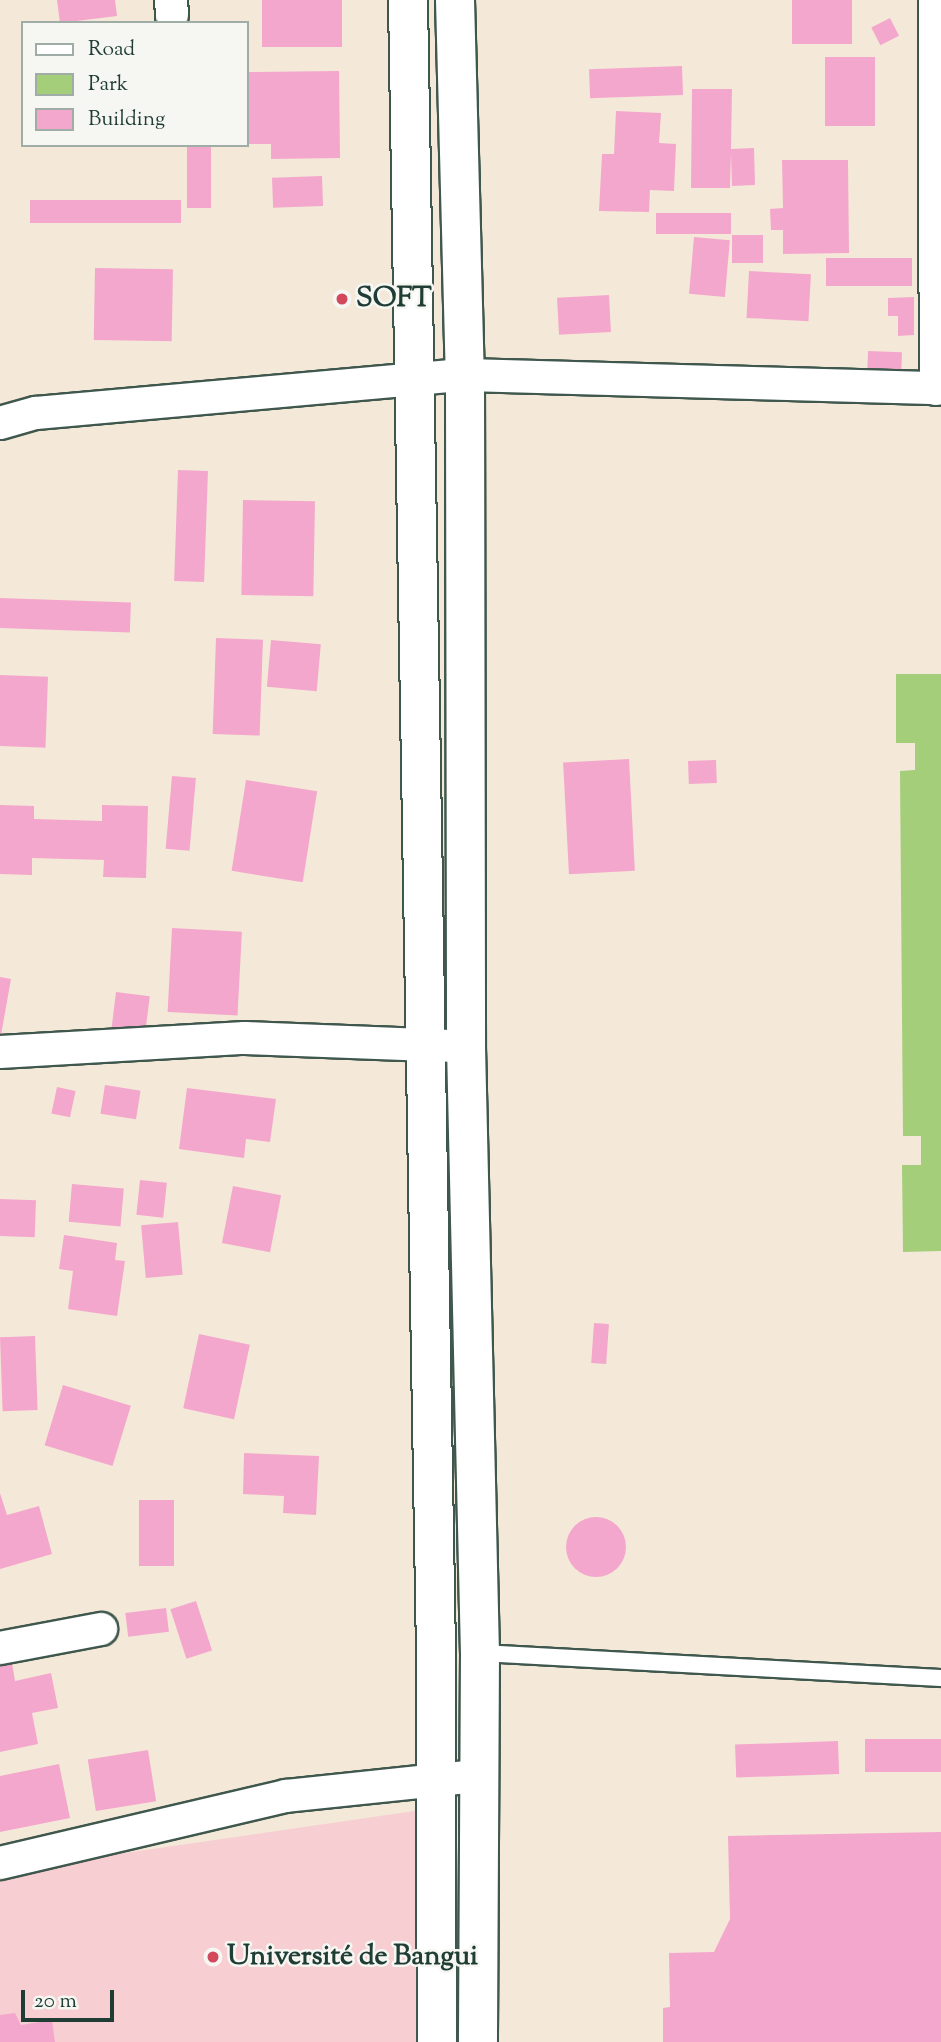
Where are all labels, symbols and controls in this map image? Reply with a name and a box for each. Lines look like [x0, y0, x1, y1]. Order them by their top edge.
legend [21, 21, 248, 147]
text: Road [88, 35, 135, 65]
text: Park [88, 70, 128, 100]
text: Building [88, 105, 165, 135]
place label: SOFT [356, 282, 432, 316]
marker: SOFT [334, 291, 350, 307]
place label: Université de Bangui [227, 1940, 478, 1974]
marker: Université de Bangui [205, 1949, 221, 1965]
scale bar [24, 1976, 117, 2020]
text: 20 m [34, 1987, 77, 2017]

